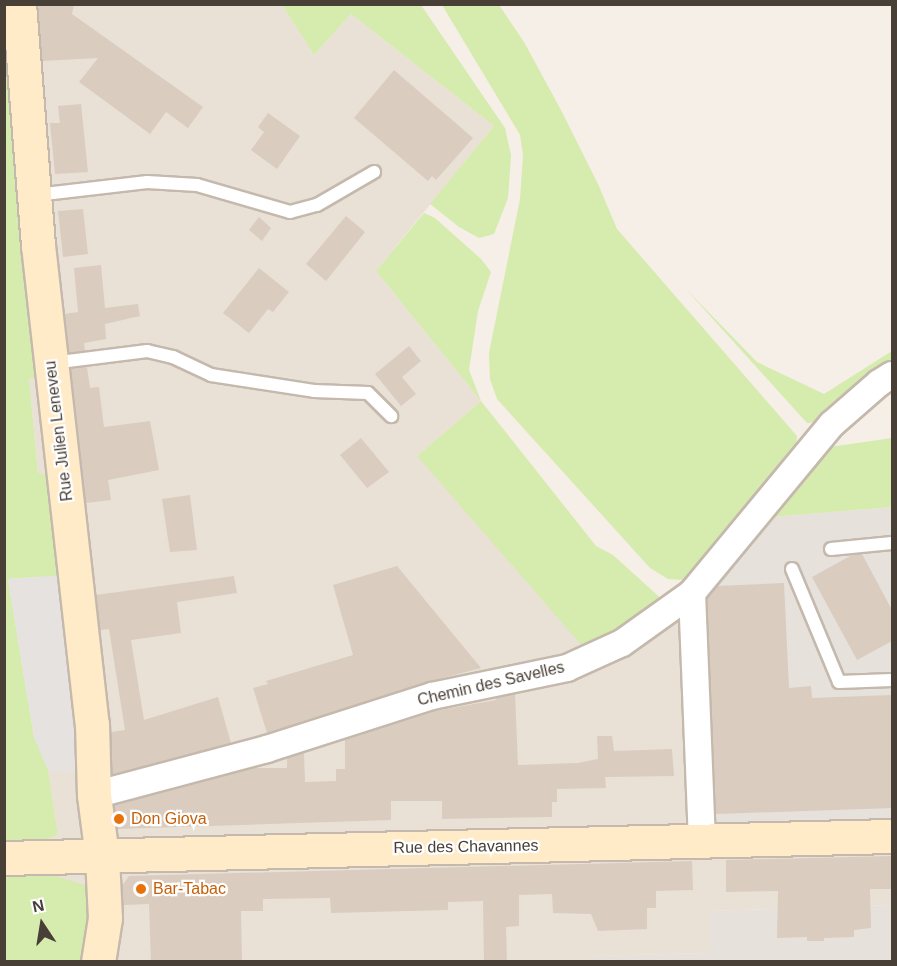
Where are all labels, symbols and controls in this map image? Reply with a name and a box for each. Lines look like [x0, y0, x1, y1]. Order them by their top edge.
street label: Rue Julien Leneveu [41, 360, 77, 502]
street label: Chemin des Savelles [416, 658, 566, 710]
place label: Don Giova [131, 809, 207, 829]
marker: Don Giova [112, 812, 126, 826]
street label: Rue des Chavannes [393, 836, 539, 858]
place label: Bar-Tabac [153, 879, 226, 899]
marker: Bar-Tabac [134, 882, 148, 896]
north arrow [12, 894, 72, 954]
text: N [31, 896, 46, 915]

